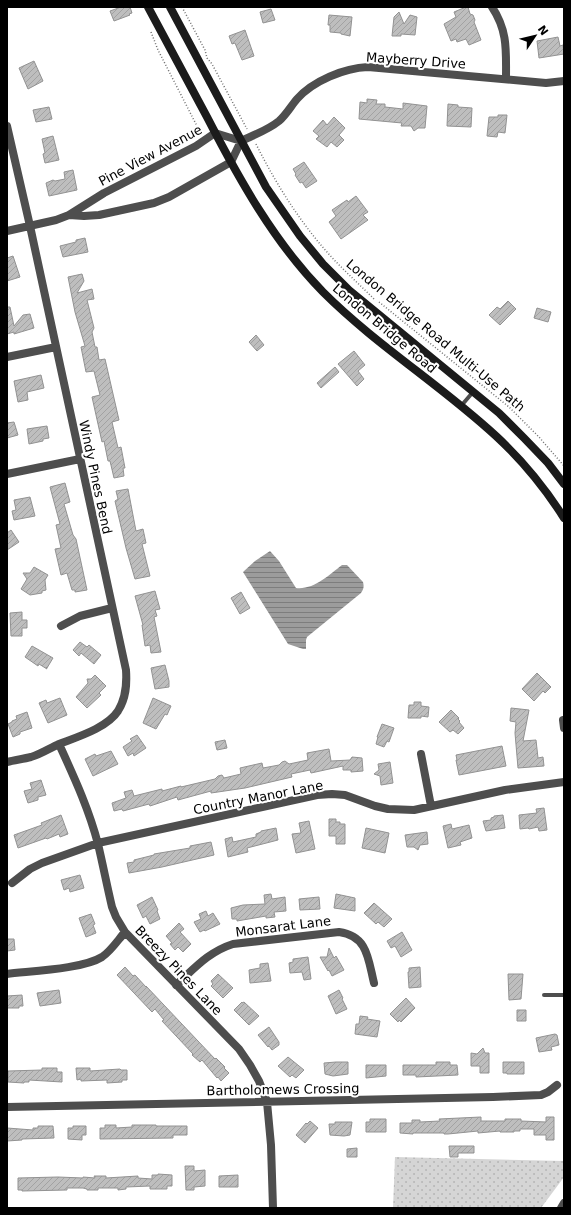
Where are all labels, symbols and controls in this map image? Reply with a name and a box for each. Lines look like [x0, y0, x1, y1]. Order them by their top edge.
north arrow [515, 16, 555, 56]
text: N [535, 23, 551, 38]
street label: Mayberry Drive [366, 50, 466, 71]
street label: Pine View Avenue [96, 122, 204, 189]
street label: London Bridge Road Multi-Use Path [343, 256, 528, 415]
street label: London Bridge Road [330, 281, 440, 376]
street label: Windy Pines Bend [76, 419, 115, 536]
street label: Country Manor Lane [192, 778, 324, 817]
street label: Monsarat Lane [234, 913, 332, 940]
street label: Breezy Pines Lane [132, 923, 225, 1018]
street label: Bartholomews Crossing [206, 1081, 360, 1098]

